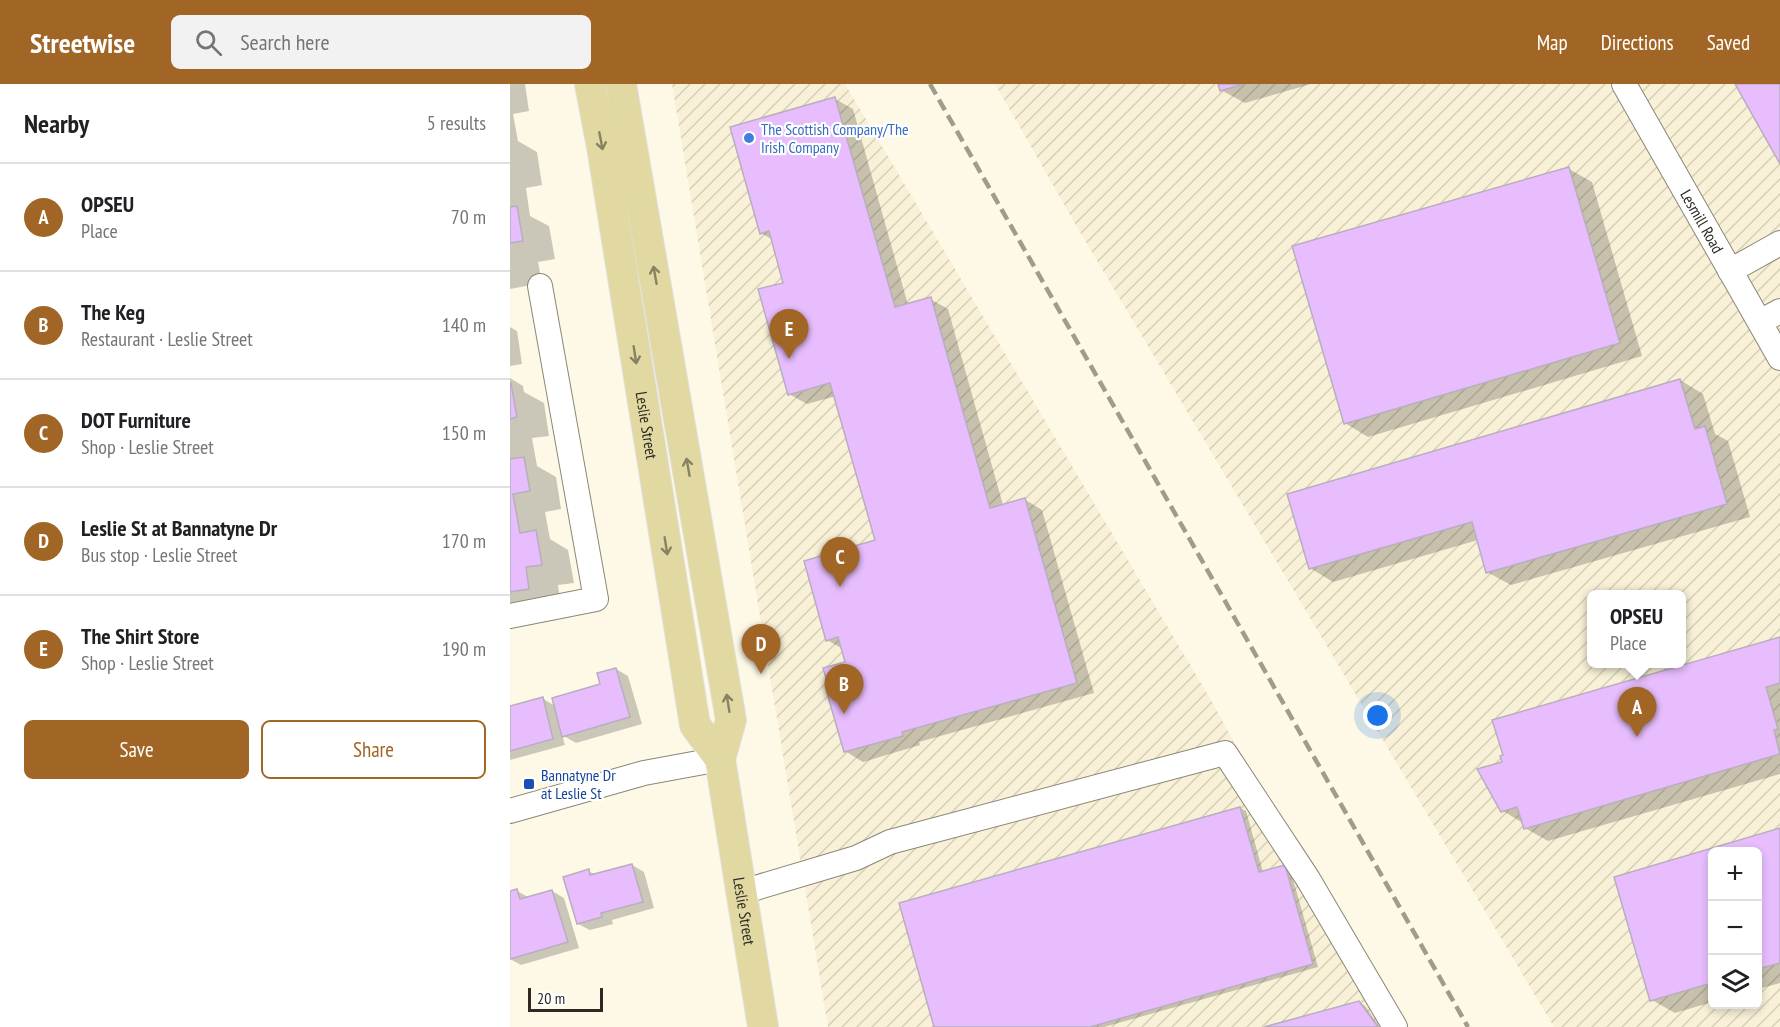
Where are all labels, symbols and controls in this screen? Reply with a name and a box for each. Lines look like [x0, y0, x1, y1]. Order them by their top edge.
search box [171, 15, 591, 69]
text: Streetwise [30, 24, 135, 61]
icon: search [192, 26, 225, 59]
text: Search here [240, 28, 330, 56]
text: Map [1537, 29, 1568, 56]
text: Directions [1601, 29, 1674, 56]
text: Saved [1707, 29, 1750, 56]
text: Nearby [24, 107, 89, 140]
text: 5 results [427, 110, 486, 136]
place label: The Scottish Company/The Irish Company [761, 119, 909, 157]
one-way arrow [596, 131, 607, 151]
marker: The Scottish Company/The Irish Company [742, 131, 756, 145]
street label: Lesmill Road [1676, 186, 1728, 257]
text: OPSEU [81, 190, 134, 218]
text: A [38, 204, 49, 230]
text: 70 m [451, 204, 486, 230]
text: Place [81, 218, 118, 244]
one-way arrow [649, 266, 660, 286]
text: The Keg [81, 298, 145, 326]
pin: E [770, 310, 808, 359]
text: B [39, 312, 48, 338]
text: 140 m [442, 312, 486, 338]
text: Restaurant · Leslie Street [81, 326, 253, 352]
one-way arrow [630, 344, 641, 364]
street label: Leslie Street [631, 390, 662, 461]
text: DOT Furniture [81, 406, 191, 434]
text: C [39, 420, 48, 446]
text: 150 m [442, 420, 486, 446]
text: Shop · Leslie Street [81, 434, 214, 460]
one-way arrow [683, 458, 694, 478]
text: Leslie St at Bannatyne Dr [81, 514, 277, 542]
text: D [38, 528, 49, 554]
text: 170 m [442, 528, 486, 554]
one-way arrow [660, 536, 671, 556]
pin: C [820, 538, 860, 587]
text: Bus stop · Leslie Street [81, 542, 238, 568]
popup [1587, 590, 1686, 668]
text: OPSEU [1610, 602, 1663, 630]
text: The Shirt Store [81, 622, 199, 650]
pin: D [742, 624, 780, 674]
text: Place [1610, 630, 1647, 656]
text: E [39, 636, 48, 662]
text: 190 m [442, 636, 486, 662]
text: Shop · Leslie Street [81, 650, 214, 676]
pin: B [824, 664, 864, 714]
pin: A [1618, 688, 1656, 737]
one-way arrow [722, 693, 733, 713]
your location [1363, 701, 1392, 730]
button: Save [24, 720, 249, 779]
button: Share [261, 720, 486, 779]
place label: Bannatyne Dr at Leslie St [541, 765, 616, 803]
marker: Bannatyne Dr at Leslie St [522, 777, 536, 791]
map controls [1708, 847, 1762, 1009]
button: + [1708, 847, 1762, 901]
street label: Leslie Street [729, 876, 760, 947]
button: − [1708, 901, 1762, 955]
button: layers [1708, 955, 1762, 1009]
scale bar [528, 985, 603, 1012]
text: 20 m [537, 988, 565, 1008]

